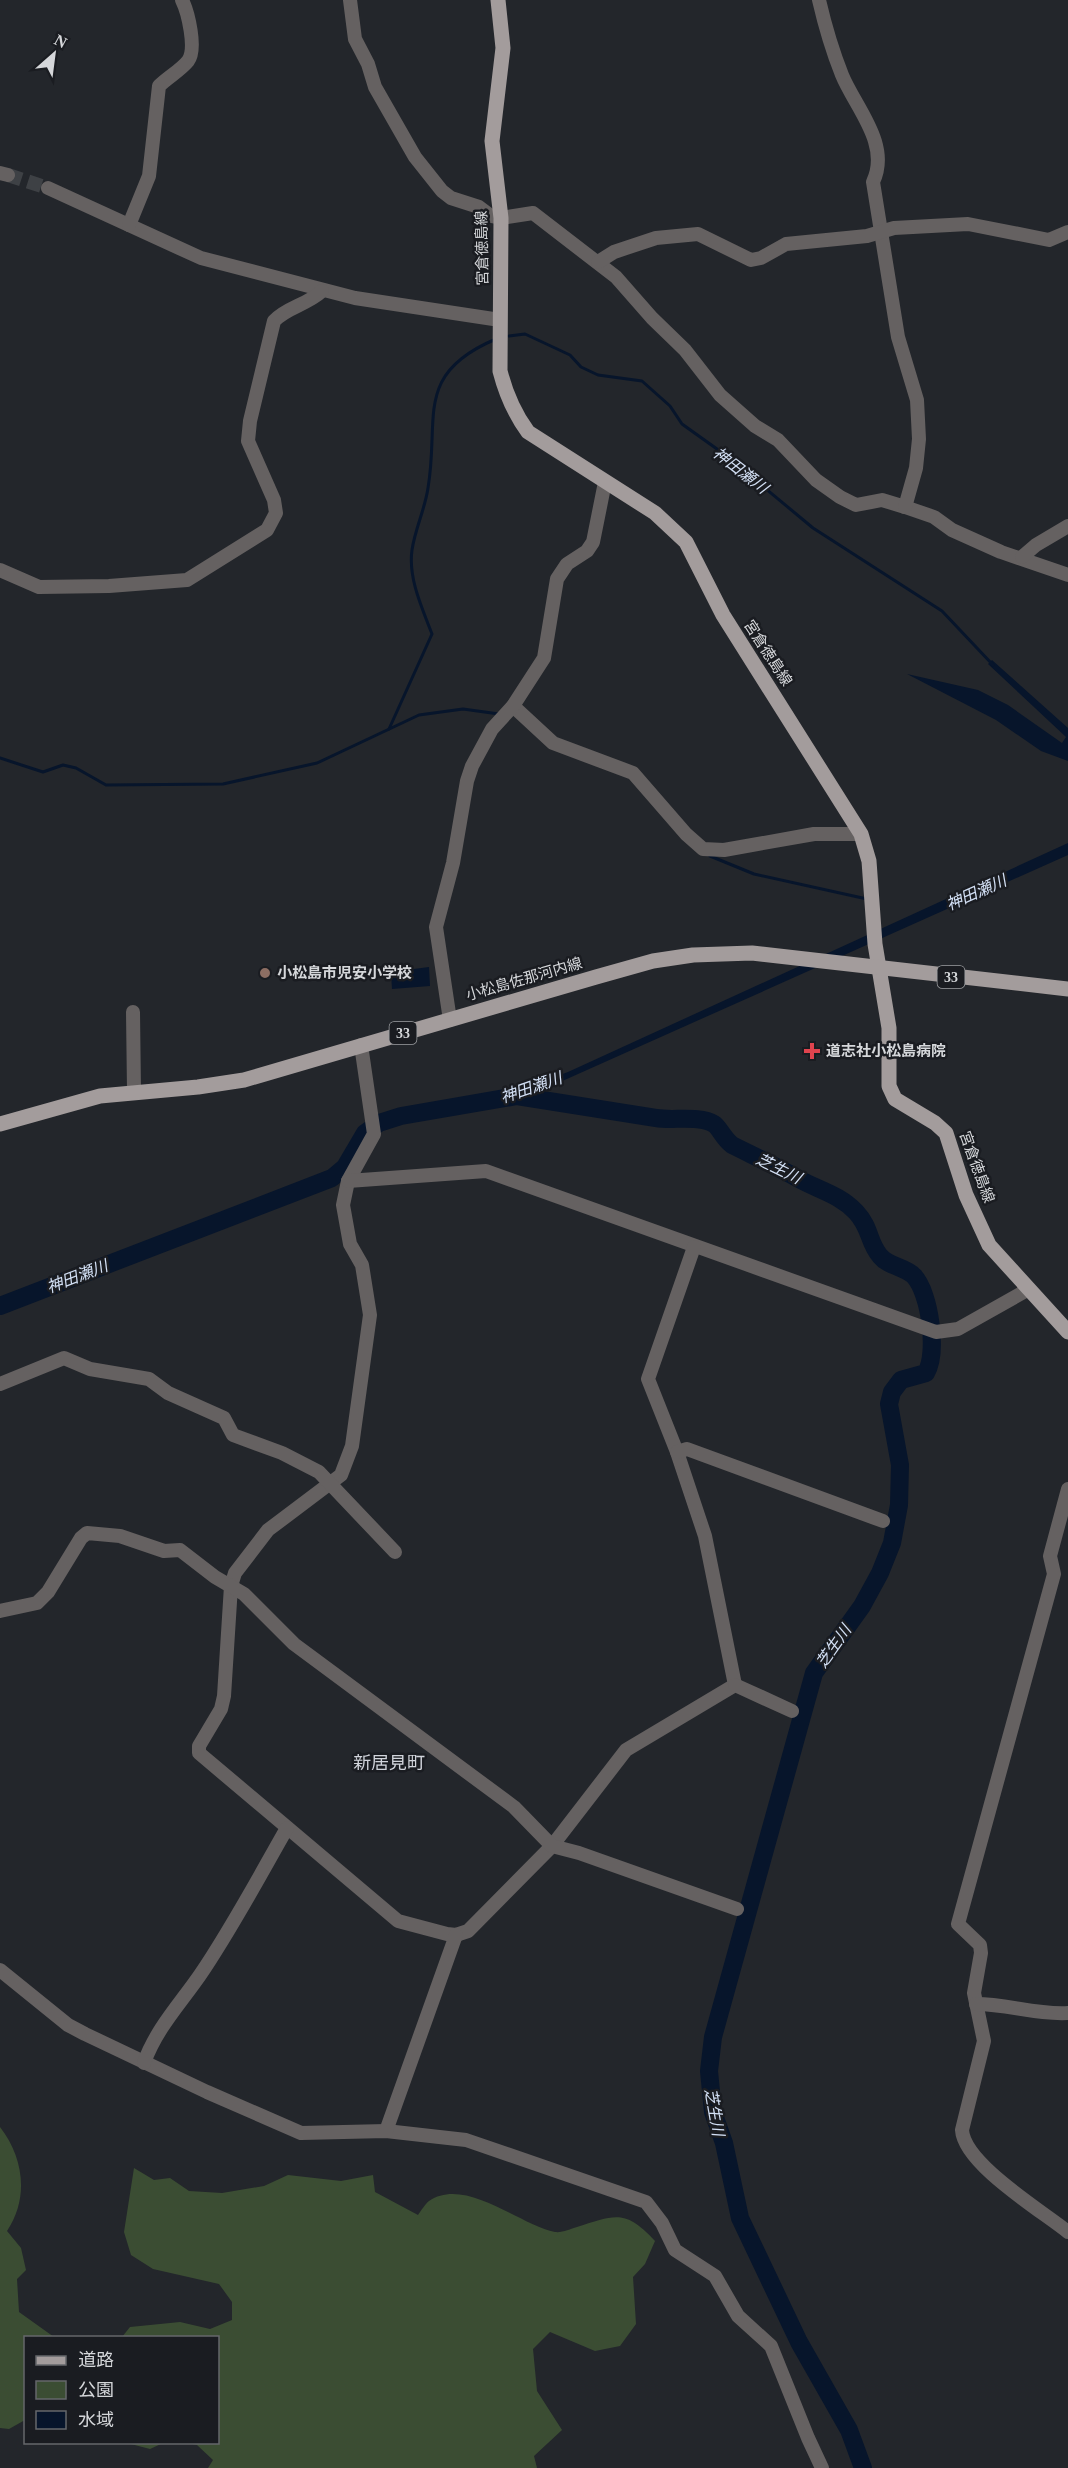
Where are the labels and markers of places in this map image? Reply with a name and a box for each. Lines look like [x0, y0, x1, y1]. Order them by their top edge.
place label: 小松島市児安小学校 [277, 964, 412, 981]
marker: 小松島市児安小学校 [258, 966, 272, 980]
marker: 道志社小松島病院 [803, 1042, 821, 1060]
place label: 道志社小松島病院 [826, 1042, 946, 1059]

